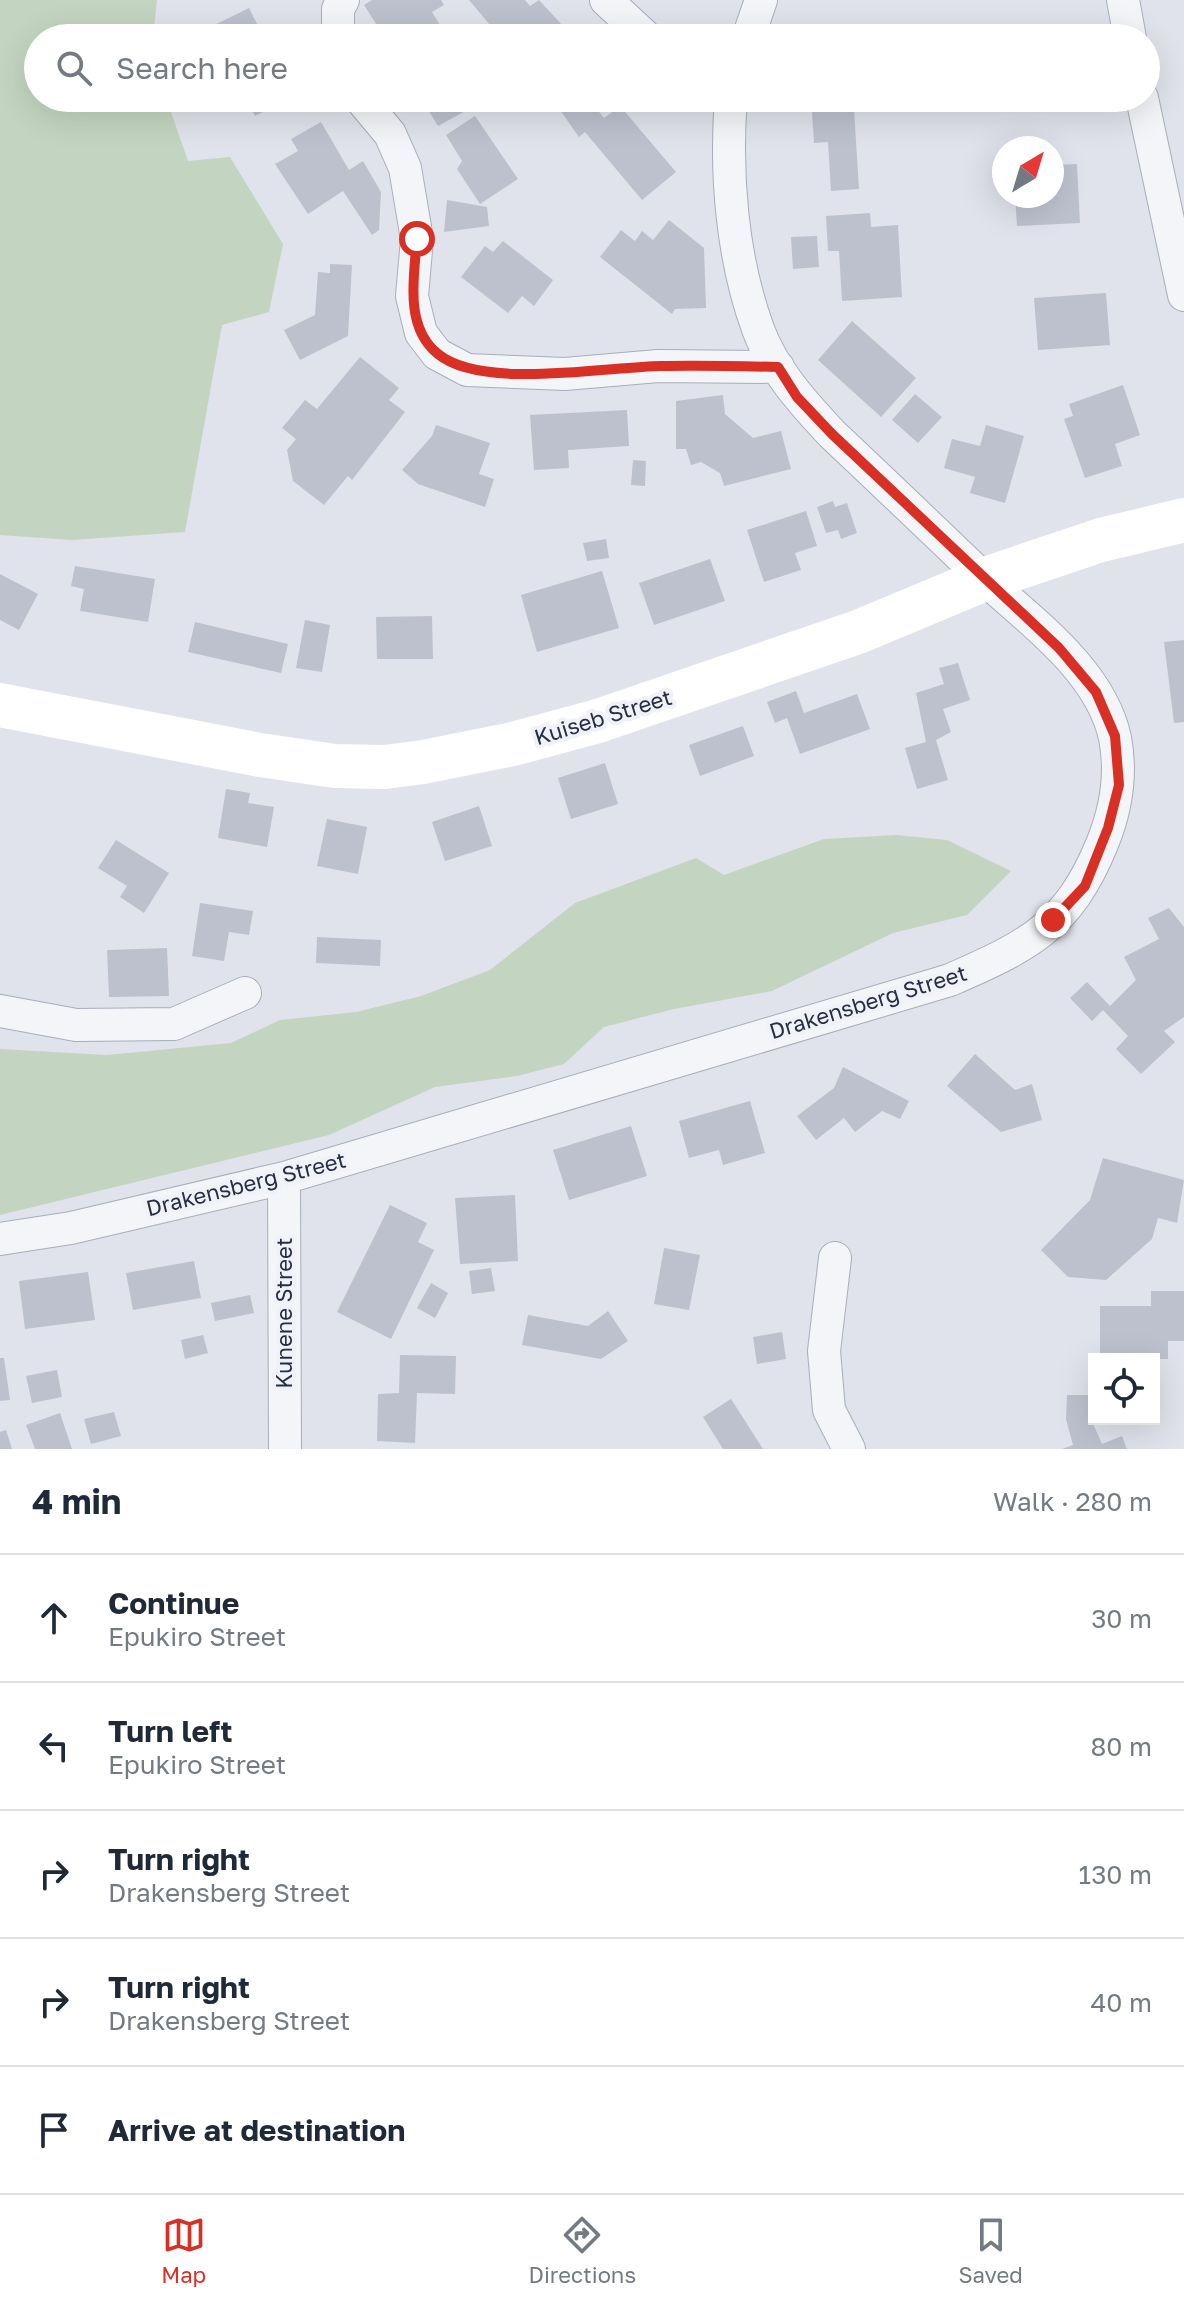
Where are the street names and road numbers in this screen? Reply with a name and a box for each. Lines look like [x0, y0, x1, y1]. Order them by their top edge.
street label: Kuiseb Street [531, 683, 675, 750]
street label: Drakensberg Street [766, 959, 970, 1044]
street label: Drakensberg Street [143, 1146, 349, 1221]
street label: Kunene Street [270, 1237, 297, 1389]

